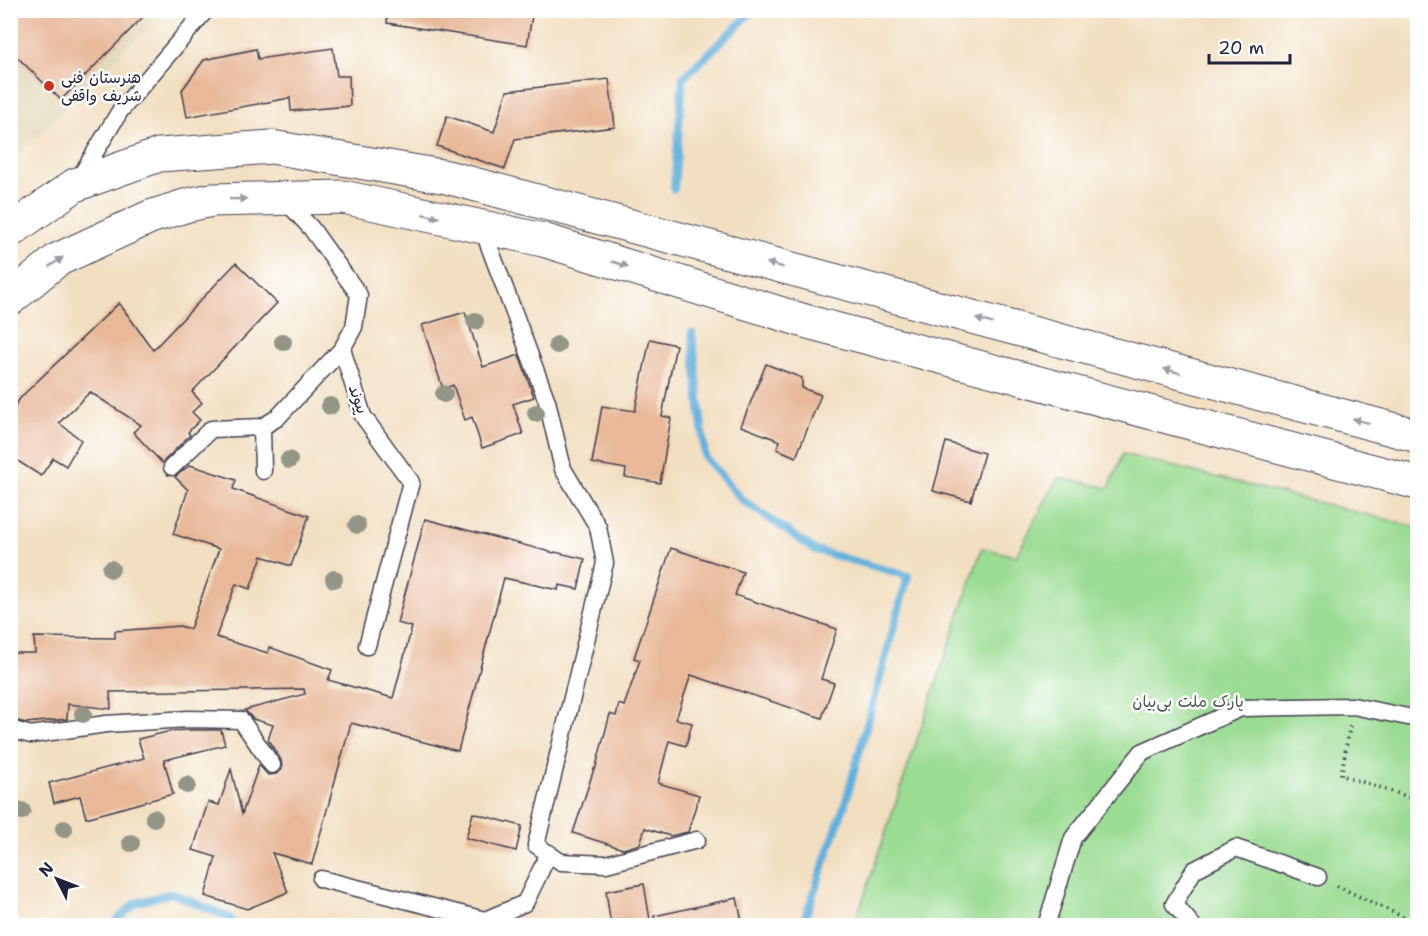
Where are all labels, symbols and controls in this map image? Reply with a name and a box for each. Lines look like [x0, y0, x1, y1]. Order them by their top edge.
scale bar [1209, 27, 1290, 65]
text: 20 m [1218, 36, 1264, 60]
place label: هنرستان فنی شریف واقفی [61, 67, 142, 106]
marker: هنرستان فنی شریف واقفی [42, 79, 56, 93]
one-way arrow [229, 195, 248, 204]
one-way arrow [422, 212, 440, 222]
one-way arrow [48, 257, 64, 268]
one-way arrow [611, 260, 629, 269]
one-way arrow [766, 260, 784, 270]
one-way arrow [975, 316, 993, 325]
one-way arrow [1163, 365, 1182, 375]
street label: پیوند [344, 382, 373, 417]
one-way arrow [1352, 415, 1370, 425]
park label: پارک ملت بی‌بیان [1132, 691, 1244, 712]
north arrow [27, 849, 87, 909]
text: N [34, 858, 58, 881]

